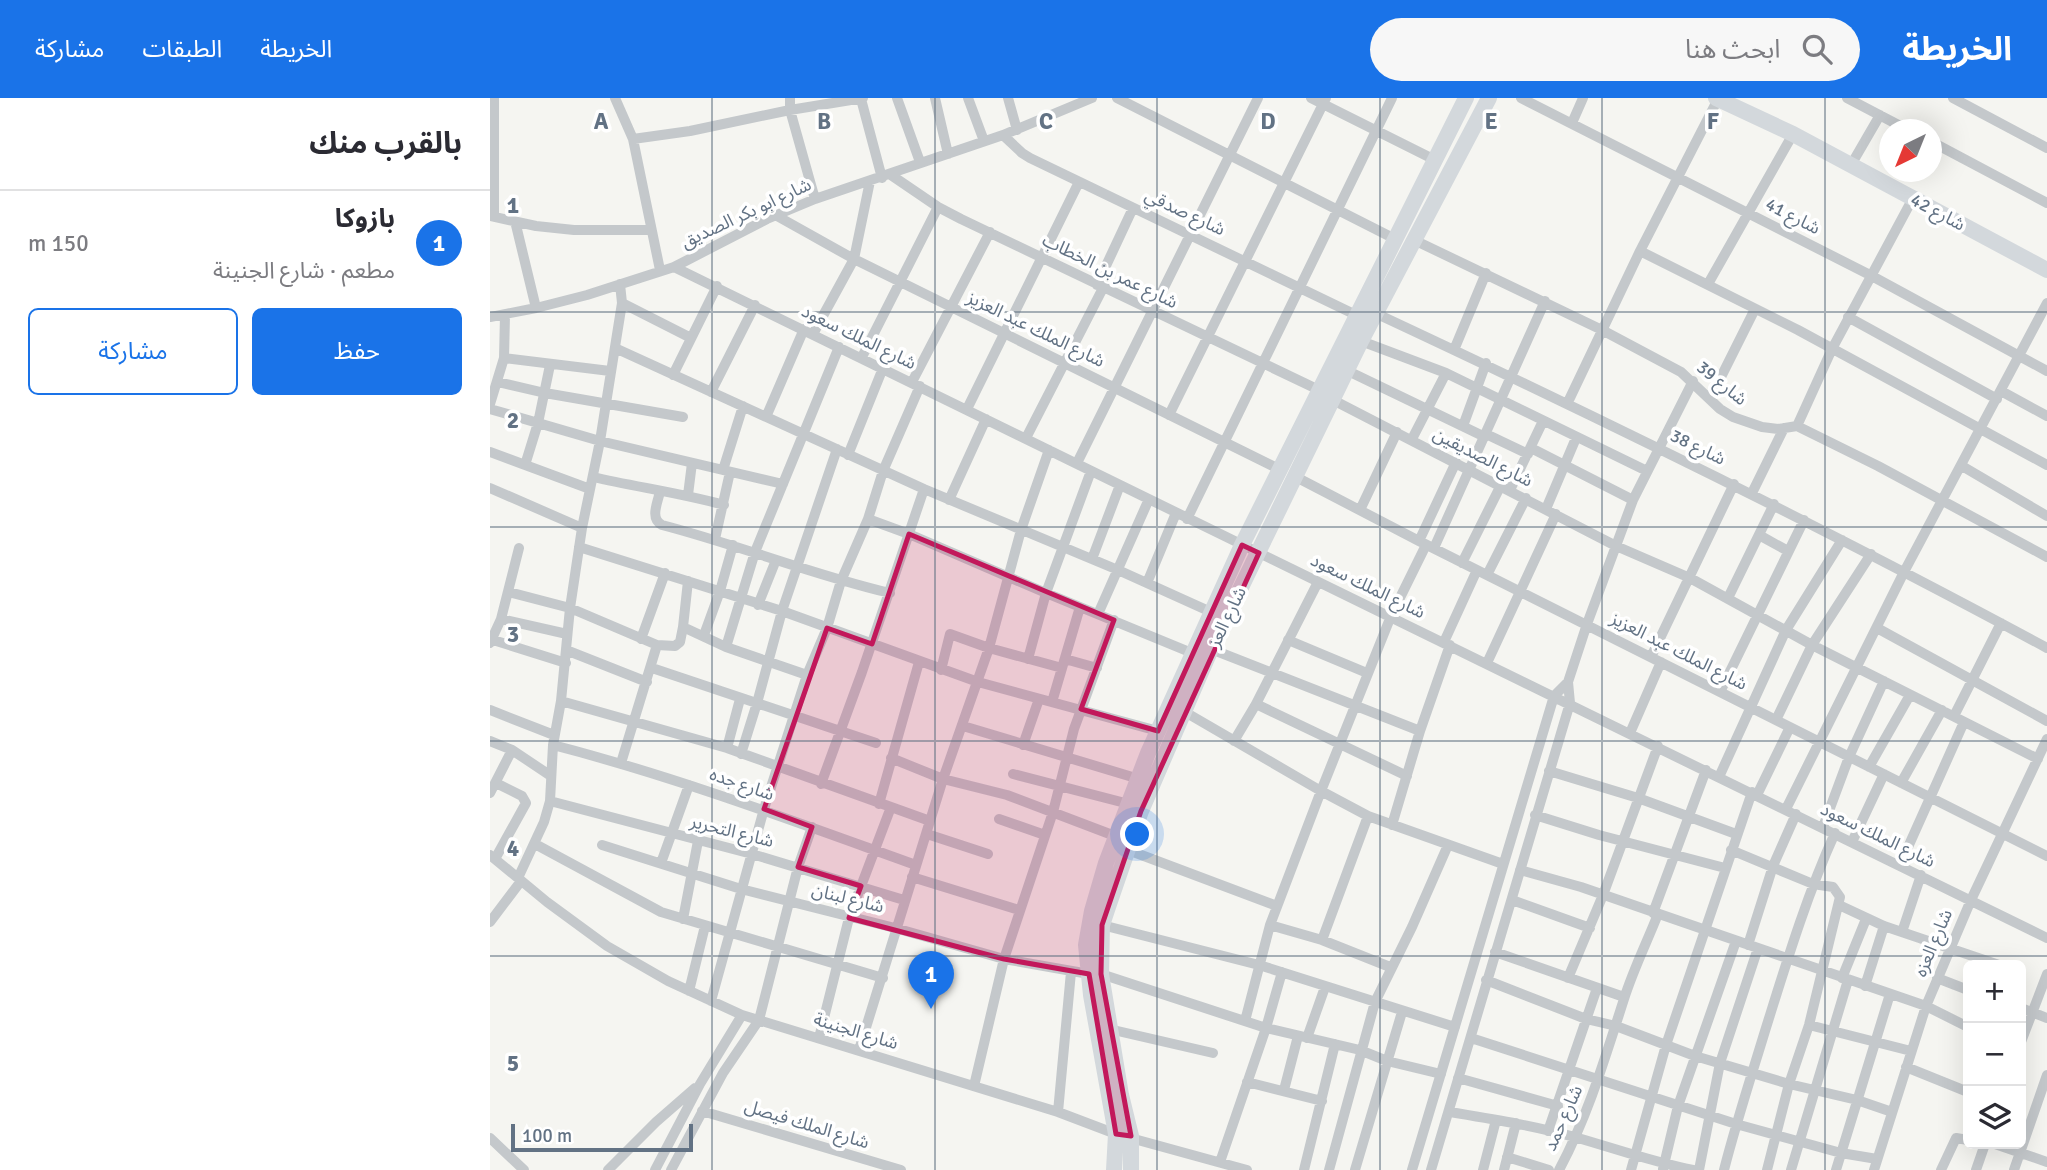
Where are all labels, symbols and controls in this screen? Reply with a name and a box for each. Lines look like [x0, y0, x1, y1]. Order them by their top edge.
search box [1370, 18, 1860, 81]
text: الخريطة [1902, 29, 2012, 70]
icon: search [1798, 30, 1836, 68]
text: مشاركة [35, 34, 104, 64]
text: الطبقات [142, 34, 222, 64]
text: الخريطة [260, 34, 332, 64]
text: ابحث هنا [1685, 34, 1780, 66]
text: A [594, 107, 609, 136]
text: B [817, 107, 831, 136]
text: C [1039, 107, 1053, 136]
text: D [1260, 107, 1276, 136]
text: E [1484, 107, 1498, 136]
text: F [1707, 107, 1719, 136]
north arrow [1879, 119, 1942, 182]
text: بالقرب منك [309, 125, 462, 162]
street label: شارع ابو بكر الصديق [677, 173, 816, 256]
street label: شارع صدقي [1140, 184, 1229, 243]
street label: شارع 42 [1906, 189, 1969, 238]
text: 1 [507, 191, 519, 220]
street label: شارع 41 [1761, 193, 1824, 242]
text: بازوكا [335, 203, 395, 235]
text: 150 m [28, 229, 89, 258]
text: 1 [433, 229, 445, 258]
street label: شارع عمر بن الخطاب [1037, 229, 1181, 316]
text: مطعم · شارع الجنينة [213, 256, 395, 285]
street label: شارع الملك عبد العزيز [961, 286, 1108, 375]
street label: شارع الملك سعود [797, 300, 920, 377]
button: مشاركة [28, 308, 238, 395]
button: حفظ [252, 308, 462, 395]
street label: شارع 39 [1690, 356, 1752, 412]
text: 2 [507, 406, 519, 435]
street label: شارع الصديقين [1428, 422, 1536, 494]
street label: شارع 38 [1666, 424, 1729, 472]
street label: شارع الملك سعود [1306, 549, 1429, 626]
street label: شارع العز [1203, 583, 1254, 653]
street label: شارع الملك عبد العزيز [1605, 607, 1751, 698]
text: 3 [507, 620, 519, 649]
street label: شارع جده [706, 763, 777, 808]
street label: شارع الملك سعود [1816, 798, 1939, 875]
street label: شارع التحرير [686, 810, 776, 855]
your location [1120, 817, 1154, 851]
text: 4 [507, 834, 519, 863]
street label: شارع لبنان [809, 878, 886, 920]
street label: شارع العزه [1909, 906, 1960, 981]
pin: 1 [908, 951, 954, 1009]
map controls [1963, 960, 2026, 1149]
button: + [1963, 960, 2026, 1023]
street label: شارع الجنينة [810, 1008, 901, 1057]
button: − [1963, 1023, 2026, 1086]
text: 5 [507, 1049, 519, 1078]
street label: شارع حمد [1539, 1082, 1590, 1155]
button: layers [1963, 1086, 2026, 1149]
street label: شارع الملك فيصل [741, 1095, 872, 1156]
scale bar [511, 1121, 693, 1153]
text: 100 m [522, 1124, 572, 1148]

